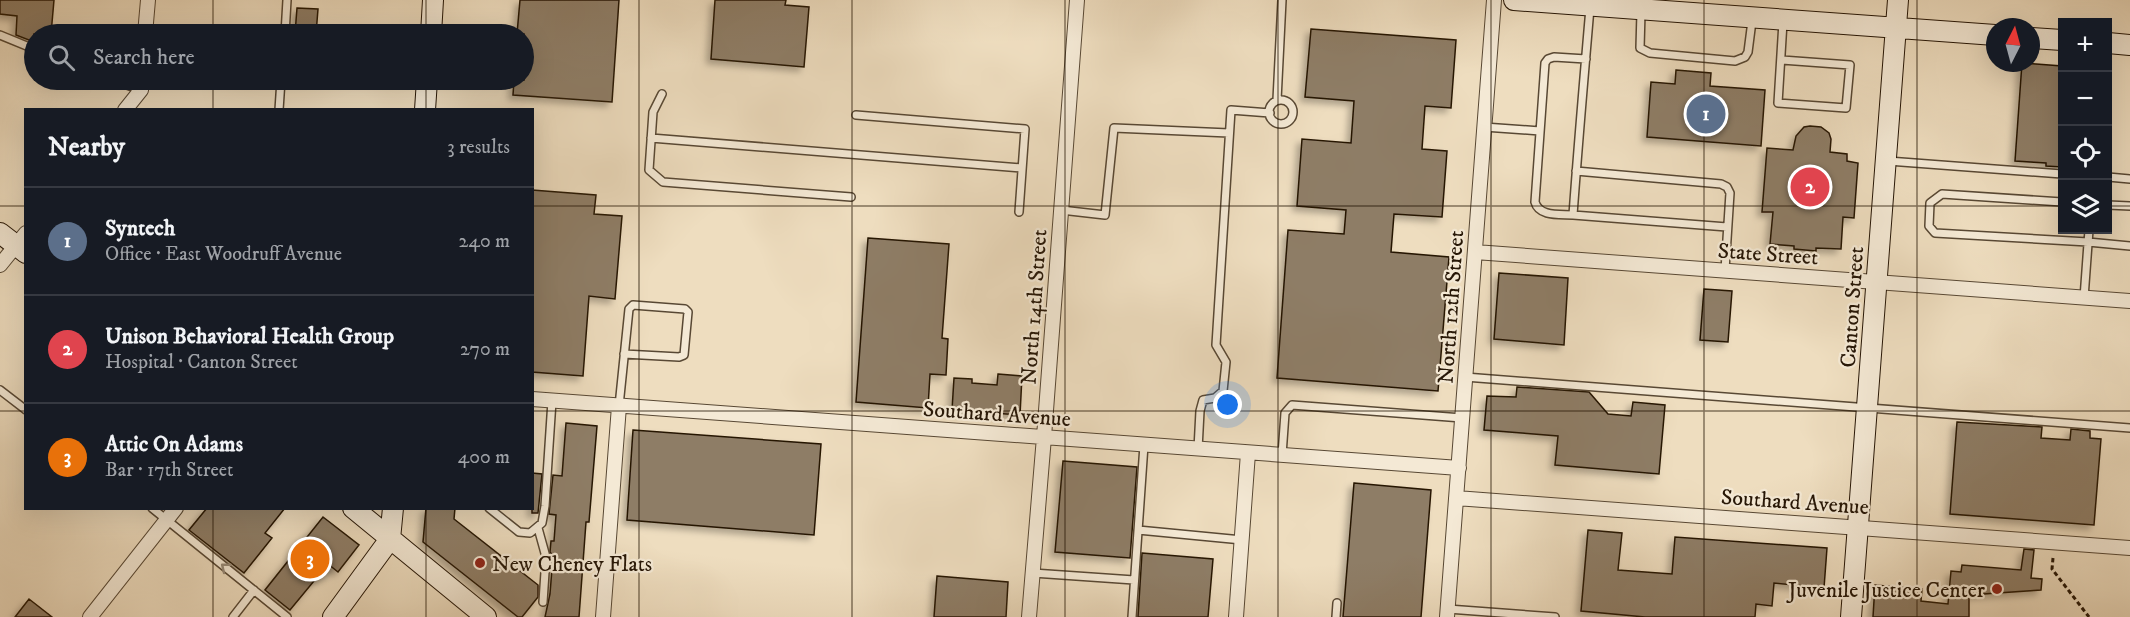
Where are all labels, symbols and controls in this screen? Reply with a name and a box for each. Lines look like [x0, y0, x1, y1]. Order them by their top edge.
north arrow [1986, 18, 2040, 72]
map controls [2058, 18, 2112, 234]
button: + [2058, 18, 2112, 72]
search box [24, 24, 534, 90]
icon: search [45, 41, 78, 74]
text: Search here [93, 44, 195, 71]
button: − [2058, 72, 2112, 126]
pin: 1 [1686, 92, 1726, 136]
button: locate [2058, 126, 2112, 180]
text: Nearby [48, 131, 125, 164]
text: 3 results [447, 135, 510, 160]
pin: 2 [1790, 164, 1830, 210]
button: layers [2058, 180, 2112, 234]
text: Syntech [105, 215, 175, 242]
street label: North 14th Street [1016, 228, 1053, 386]
text: 1 [64, 229, 71, 254]
text: 240 m [459, 229, 510, 254]
street label: North 12th Street [1433, 229, 1470, 385]
street label: State Street [1717, 238, 1819, 271]
text: Office · East Woodruff Avenue [105, 242, 342, 267]
street label: Canton Street [1835, 246, 1870, 369]
text: Unison Behavioral Health Group [105, 323, 394, 350]
text: 2 [63, 337, 72, 362]
text: 270 m [460, 337, 510, 362]
text: Hospital · Canton Street [105, 350, 298, 375]
your location [1213, 390, 1242, 419]
street label: Southard Avenue [922, 396, 1072, 433]
text: Attic On Adams [105, 431, 243, 458]
text: 3 [64, 445, 71, 470]
text: 400 m [458, 445, 510, 470]
text: Bar · 17th Street [105, 458, 233, 483]
street label: Southard Avenue [1720, 484, 1870, 521]
pin: 3 [290, 536, 330, 582]
place label: New Cheney Flats [492, 551, 652, 578]
marker: New Cheney Flats [473, 556, 487, 570]
one-way arrow [221, 563, 232, 574]
place label: Juvenile Justice Center [1786, 577, 1986, 604]
marker: Juvenile Justice Center [1990, 582, 2004, 596]

